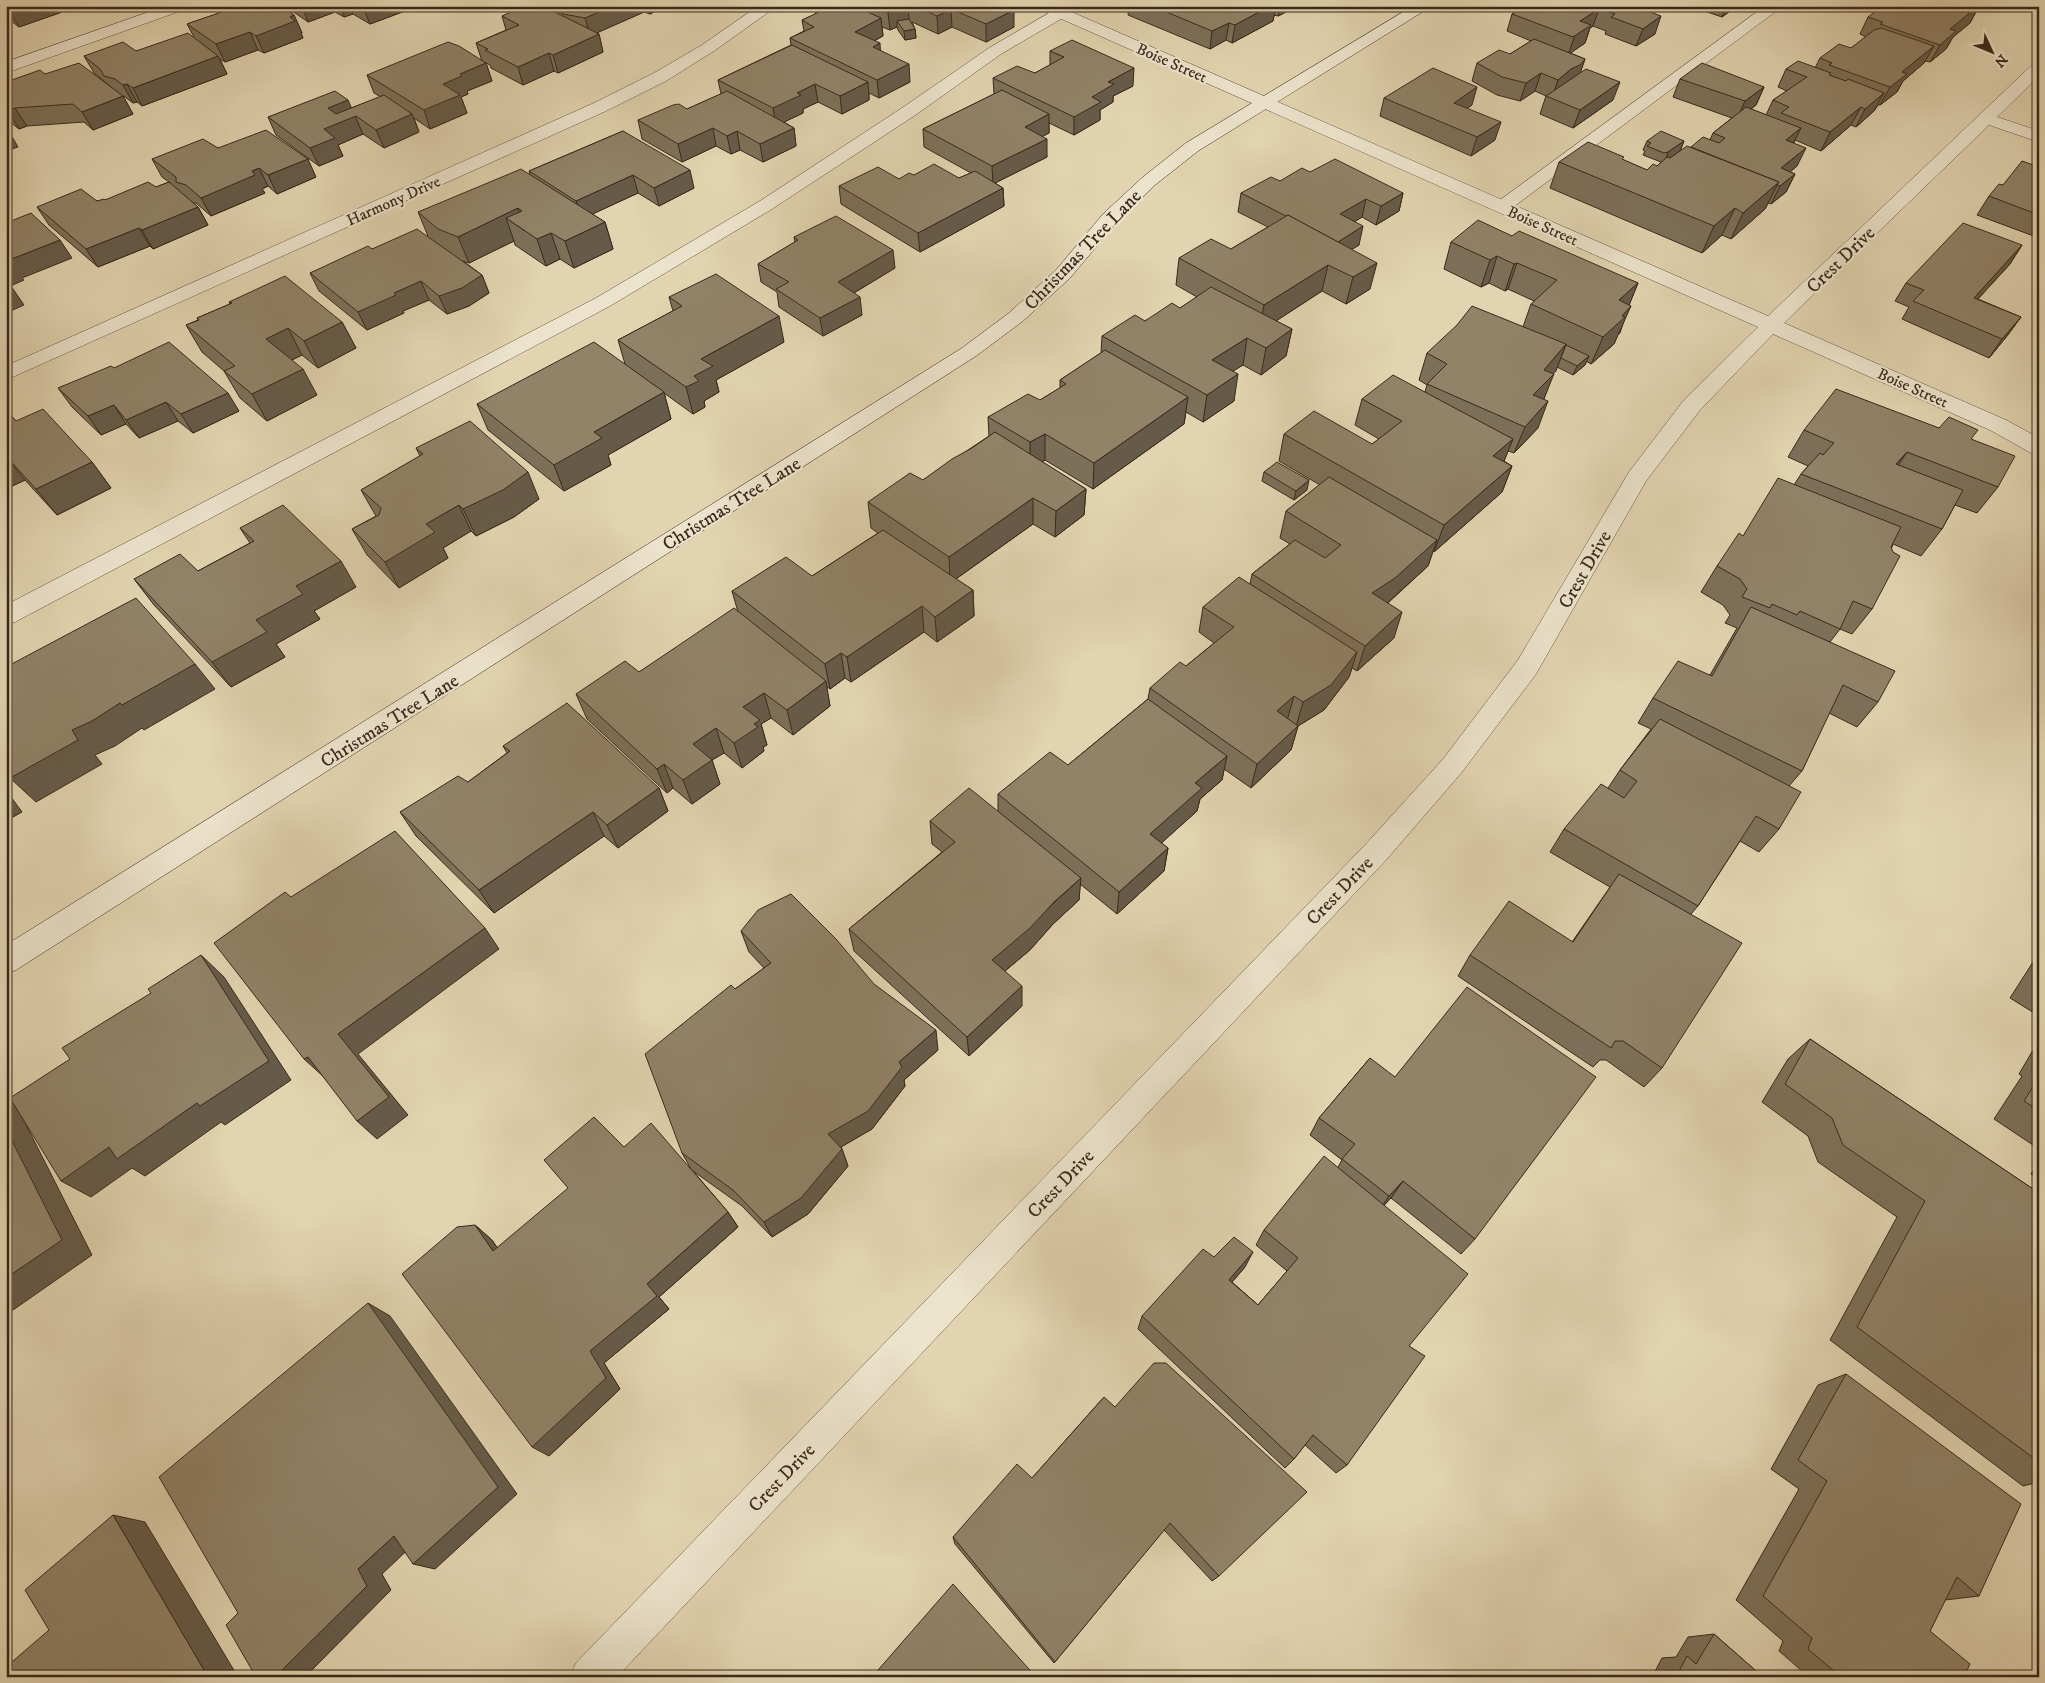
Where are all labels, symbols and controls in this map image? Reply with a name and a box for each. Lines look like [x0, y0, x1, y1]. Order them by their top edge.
north arrow [1968, 28, 2018, 78]
street label: Boise Street [1133, 38, 1210, 87]
text: N [1990, 50, 2011, 71]
street label: Harmony Drive [343, 171, 444, 231]
street label: Christmas Tree Lane [1020, 185, 1147, 315]
street label: Boise Street [1504, 201, 1581, 250]
street label: Crest Drive [1802, 222, 1880, 298]
street label: Boise Street [1874, 363, 1951, 412]
street label: Christmas Tree Lane [658, 452, 805, 556]
street label: Crest Drive [1554, 527, 1617, 613]
street label: Christmas Tree Lane [316, 669, 463, 773]
street label: Crest Drive [1302, 852, 1378, 930]
street label: Crest Drive [1023, 1145, 1099, 1223]
street label: Crest Drive [744, 1439, 820, 1517]

